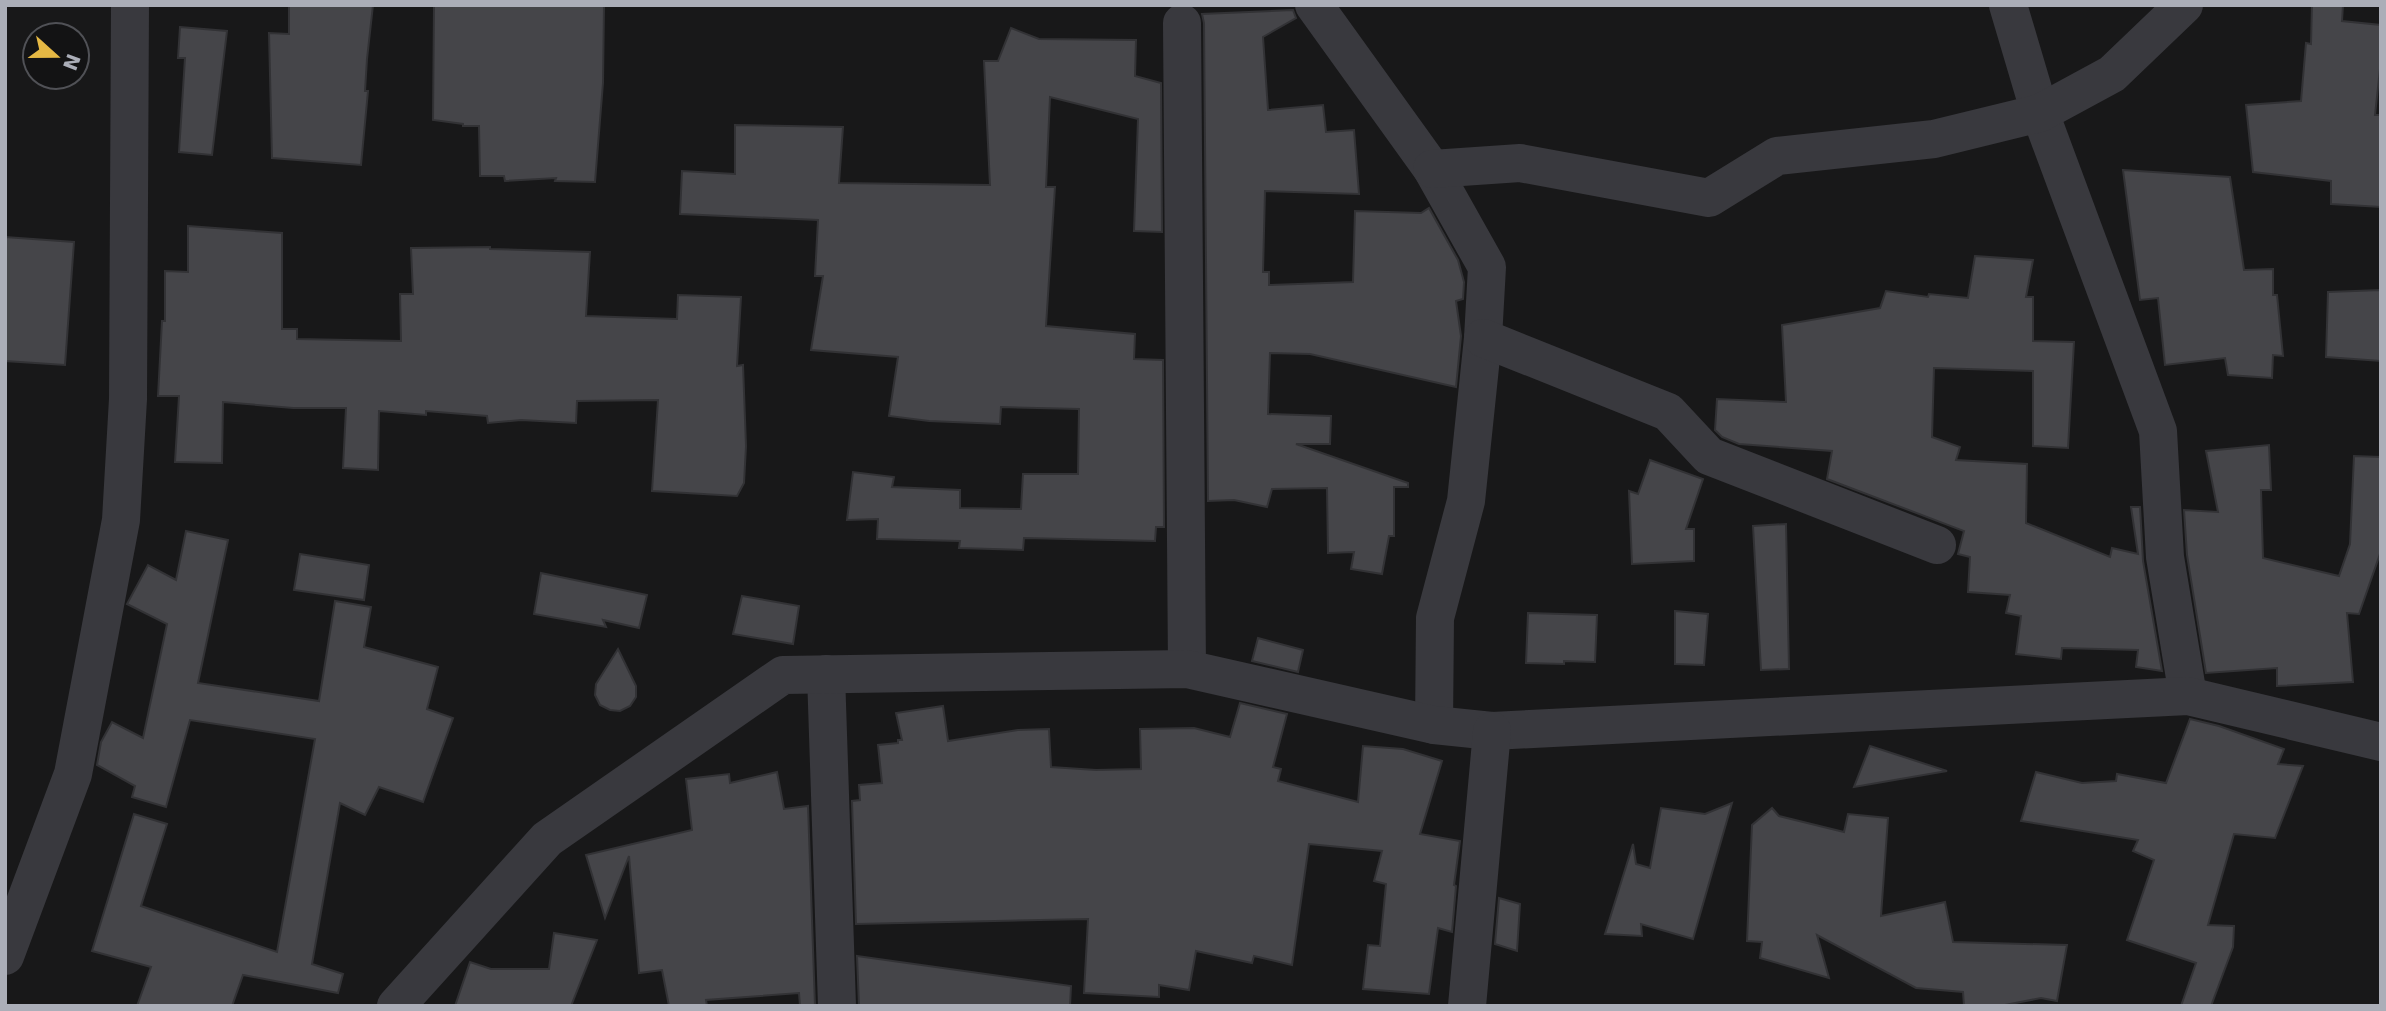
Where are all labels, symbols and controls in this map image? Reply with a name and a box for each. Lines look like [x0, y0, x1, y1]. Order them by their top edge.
north arrow [21, 21, 91, 91]
text: N [59, 51, 85, 73]

